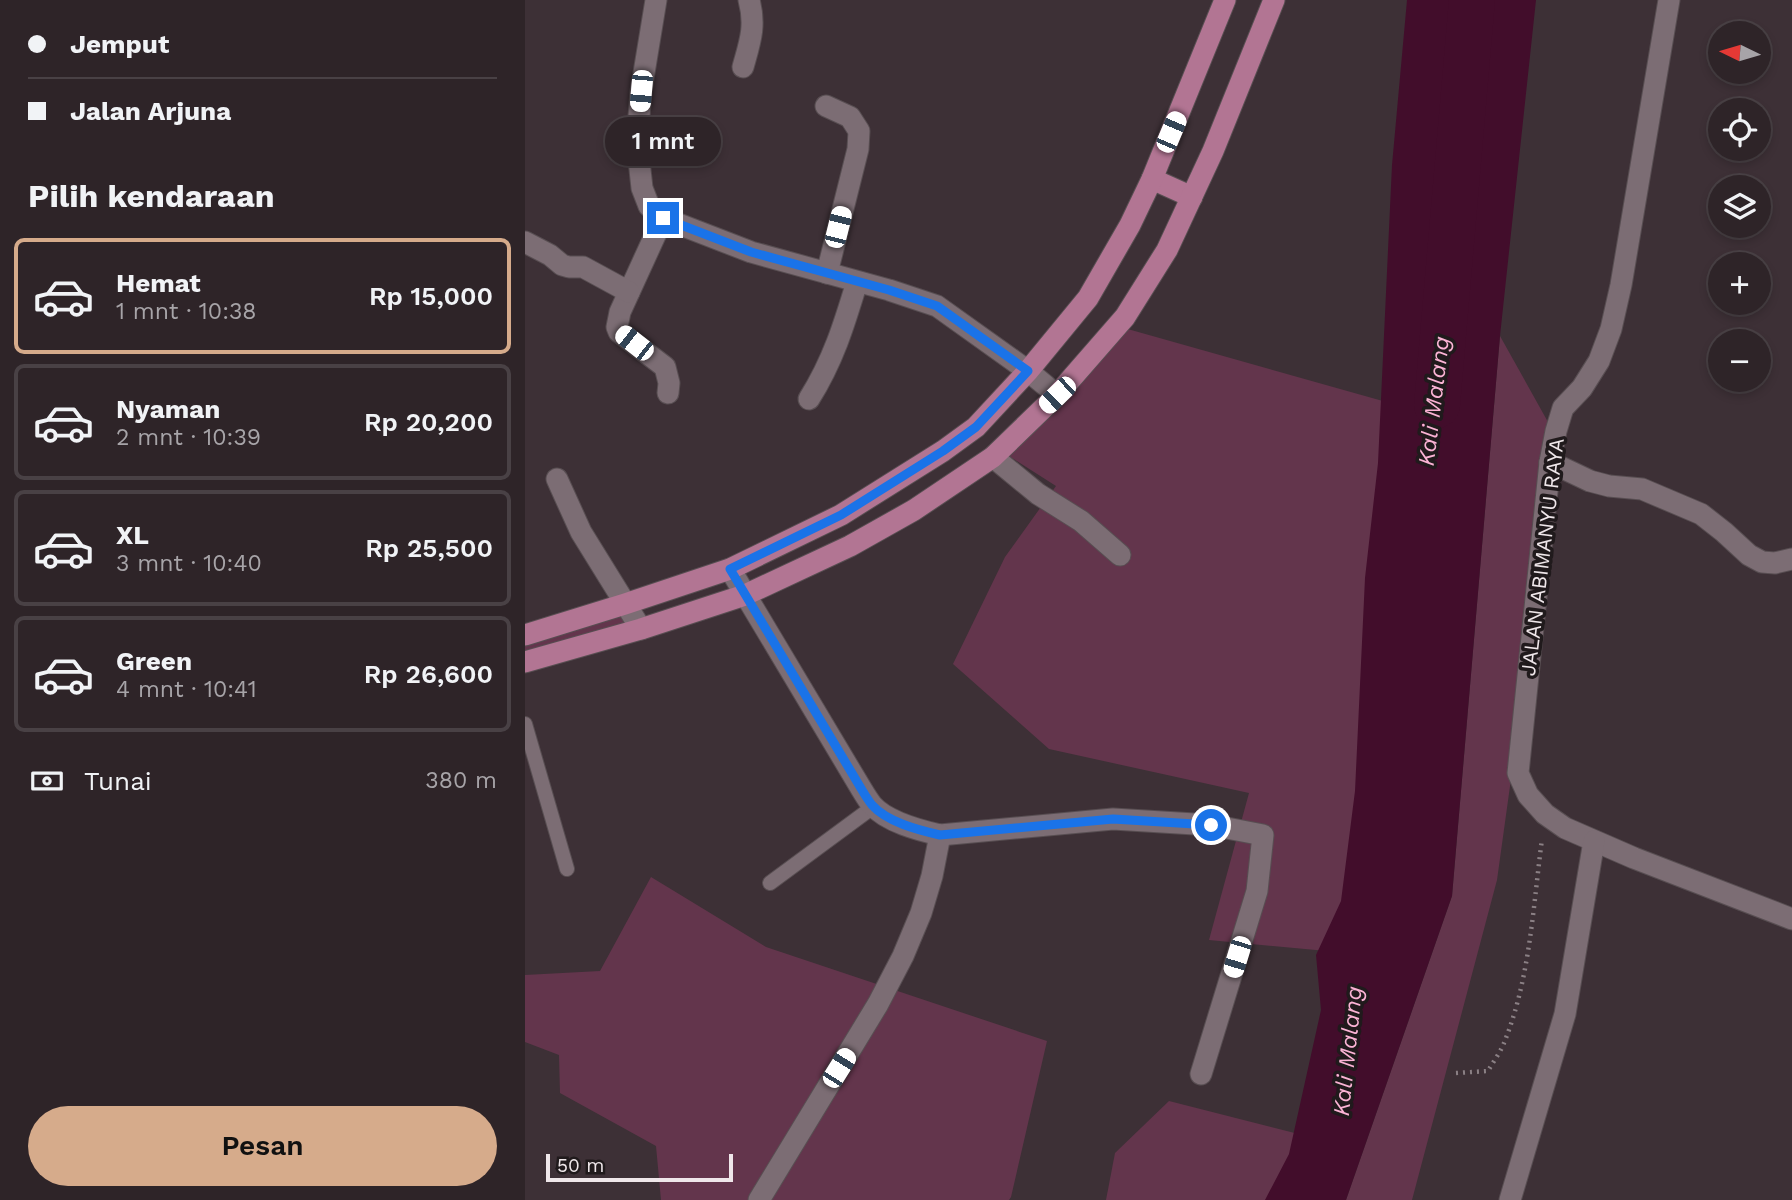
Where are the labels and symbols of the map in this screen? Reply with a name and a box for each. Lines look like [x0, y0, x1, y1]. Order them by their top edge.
north arrow [1708, 21, 1771, 84]
car [629, 69, 654, 113]
car [1154, 109, 1189, 155]
callout: 1 mnt [605, 116, 721, 166]
route end [647, 202, 679, 234]
car [823, 204, 854, 250]
car [611, 322, 658, 364]
water label: Kali Malang [1413, 335, 1455, 467]
car [1035, 373, 1080, 417]
street label: JALAN ABIMANYU RAYA [1515, 437, 1569, 677]
route start [1195, 809, 1227, 841]
car [1221, 934, 1254, 980]
water label: Kali Malang [1328, 985, 1368, 1117]
car [819, 1045, 860, 1091]
scale bar [546, 1151, 733, 1183]

